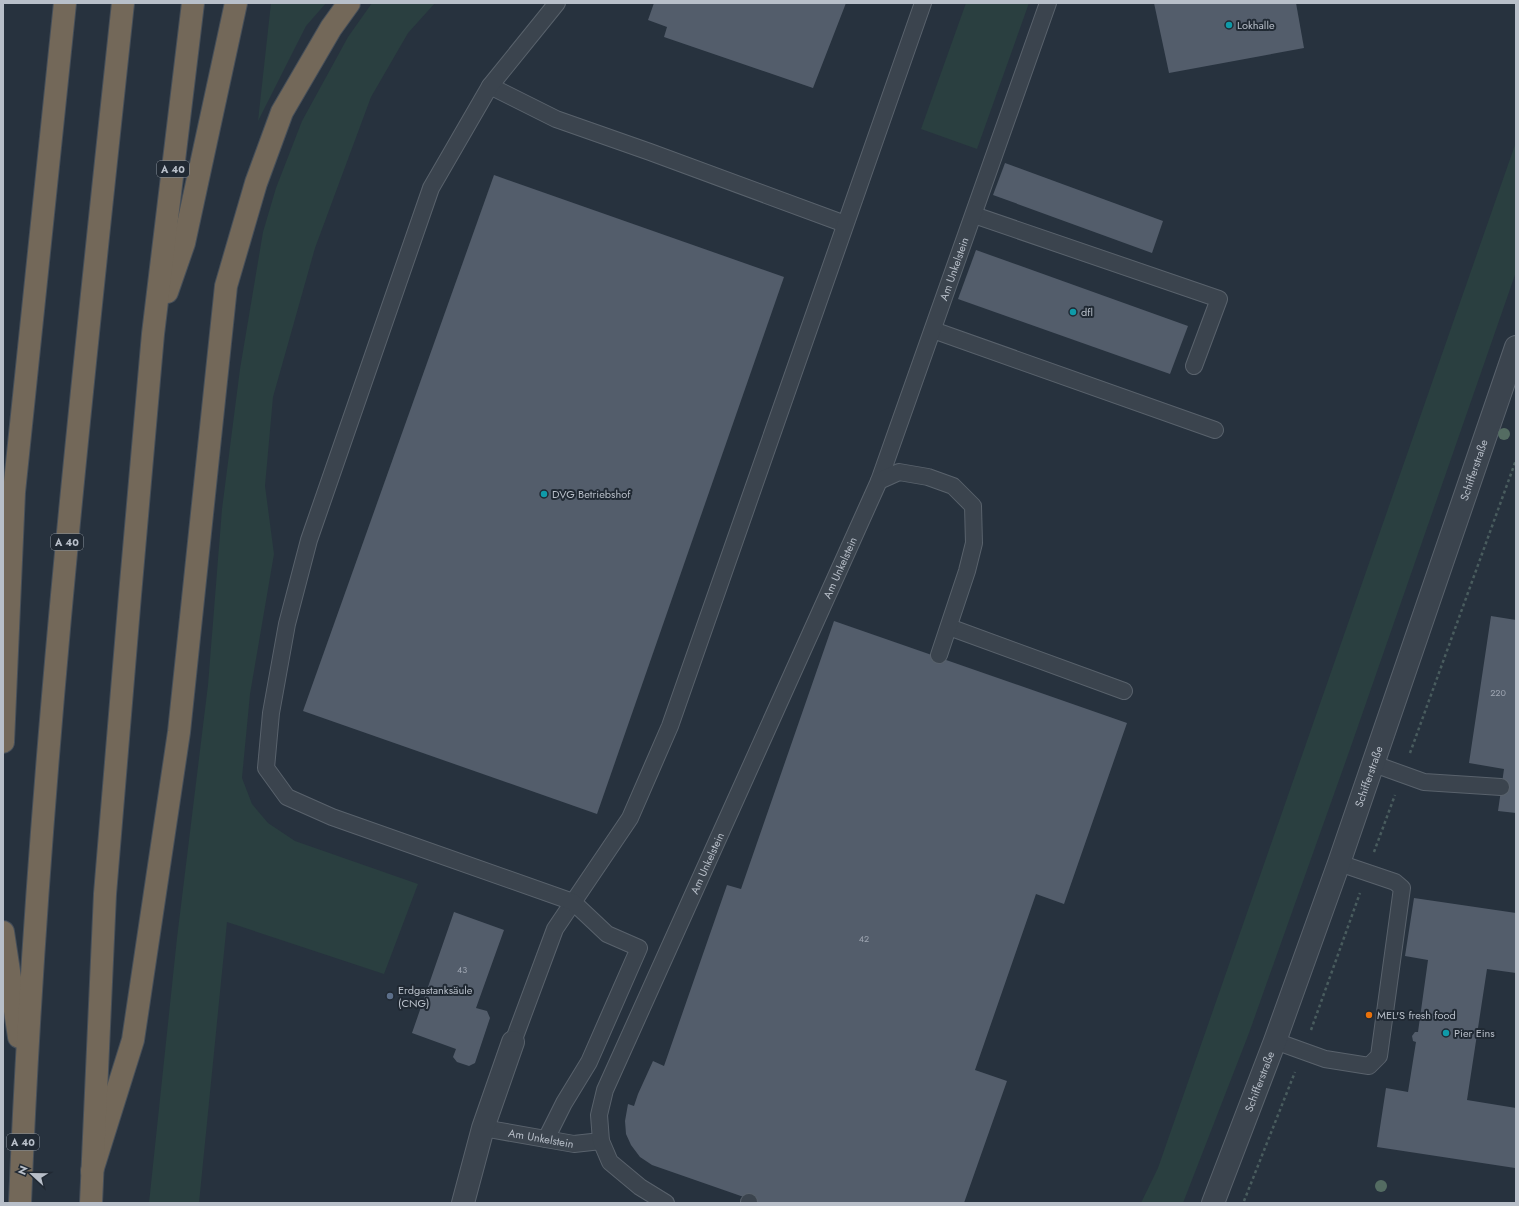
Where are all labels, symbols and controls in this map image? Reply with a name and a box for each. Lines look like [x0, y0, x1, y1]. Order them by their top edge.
place label: Lokhalle [1237, 17, 1275, 33]
marker: Lokhalle [1224, 20, 1234, 30]
road number: A 40 [157, 161, 189, 177]
street label: Am Unkelstein [935, 235, 973, 303]
place label: dfl [1081, 304, 1093, 320]
marker: dfl [1068, 307, 1078, 317]
street label: Schifferstraße [1456, 437, 1492, 503]
place label: DVG Betriebshof [552, 486, 631, 502]
marker: DVG Betriebshof [539, 489, 549, 499]
road number: A 40 [51, 534, 83, 550]
street label: Am Unkelstein [819, 534, 861, 601]
house number: 220 [1490, 686, 1506, 699]
street label: Schifferstraße [1351, 743, 1387, 809]
street label: Am Unkelstein [686, 830, 728, 897]
house number: 42 [859, 932, 869, 945]
house number: 43 [457, 963, 467, 976]
place label: Erdgastanksäule (CNG) [398, 982, 473, 1011]
marker: Erdgastanksäule (CNG) [385, 991, 395, 1001]
place label: MEL'S fresh food [1377, 1007, 1456, 1023]
marker: MEL'S fresh food [1364, 1010, 1374, 1020]
place label: Pier Eins [1454, 1025, 1495, 1041]
marker: Pier Eins [1441, 1028, 1451, 1038]
street label: Schifferstraße [1241, 1049, 1278, 1114]
street label: Am Unkelstein [507, 1125, 575, 1152]
road number: A 40 [7, 1134, 39, 1150]
north arrow [12, 1154, 52, 1194]
text: N [14, 1163, 32, 1177]

